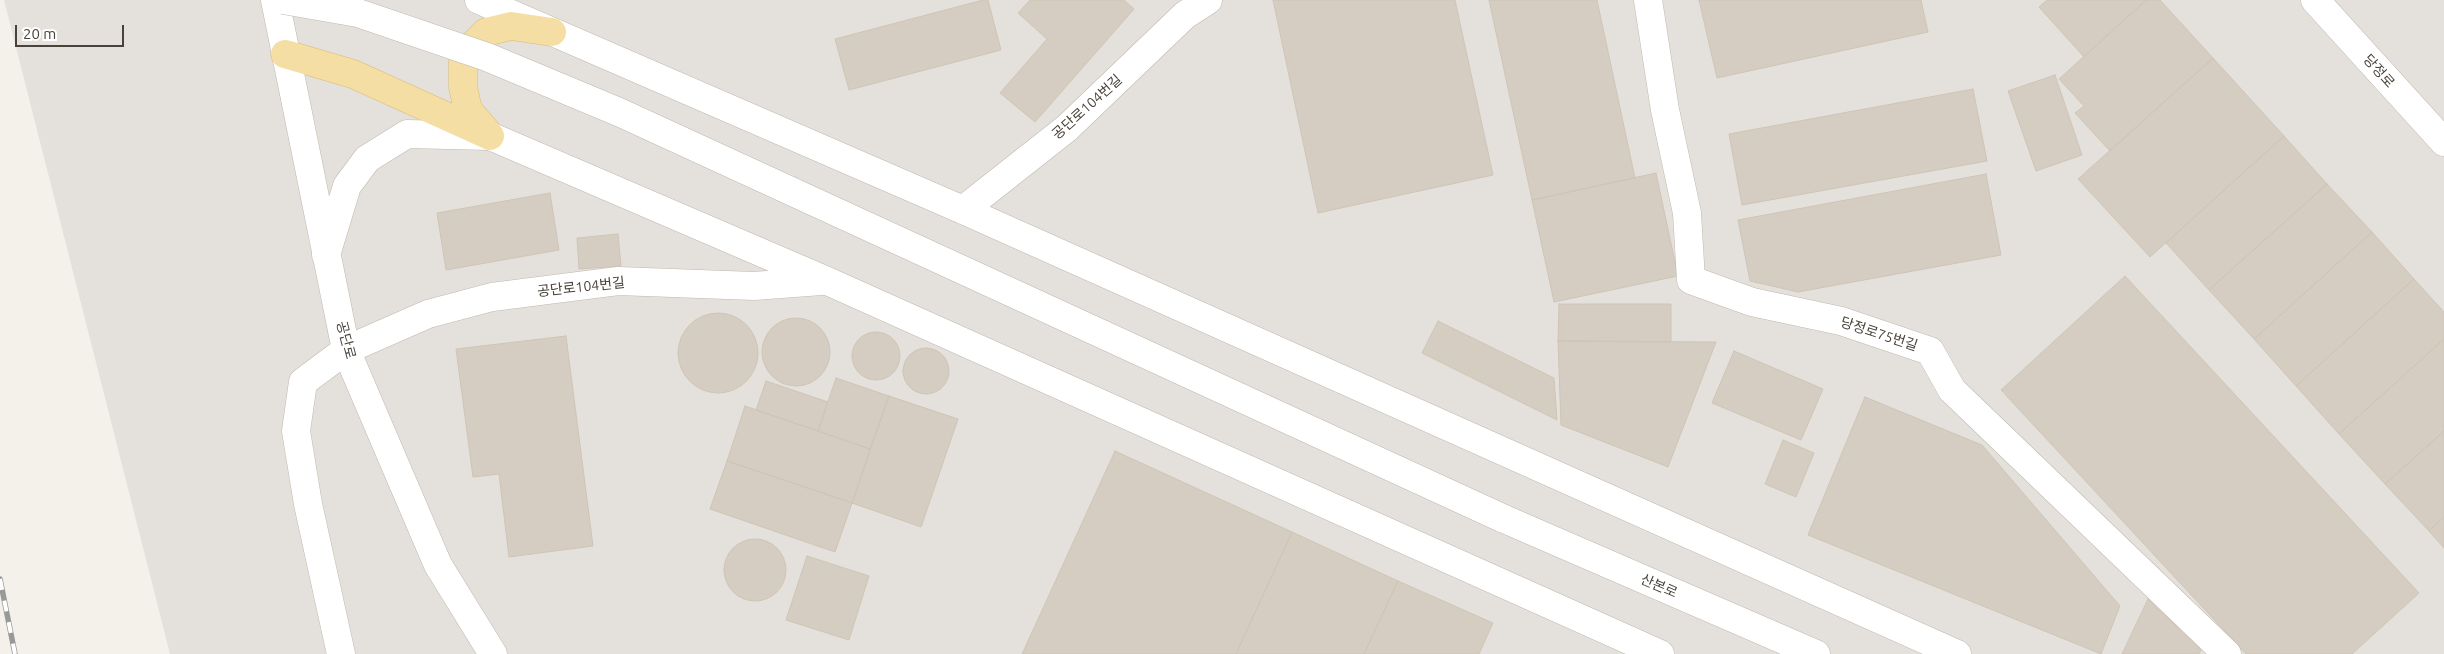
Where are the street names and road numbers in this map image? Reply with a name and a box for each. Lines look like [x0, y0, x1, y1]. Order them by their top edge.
street label: 당정로 [2360, 51, 2398, 91]
street label: 공단로104번길 [1049, 71, 1125, 143]
street label: 공단로104번길 [536, 274, 626, 300]
street label: 당정로75번길 [1838, 314, 1920, 354]
street label: 공단로 [333, 319, 359, 361]
street label: 산본로 [1638, 571, 1680, 601]

